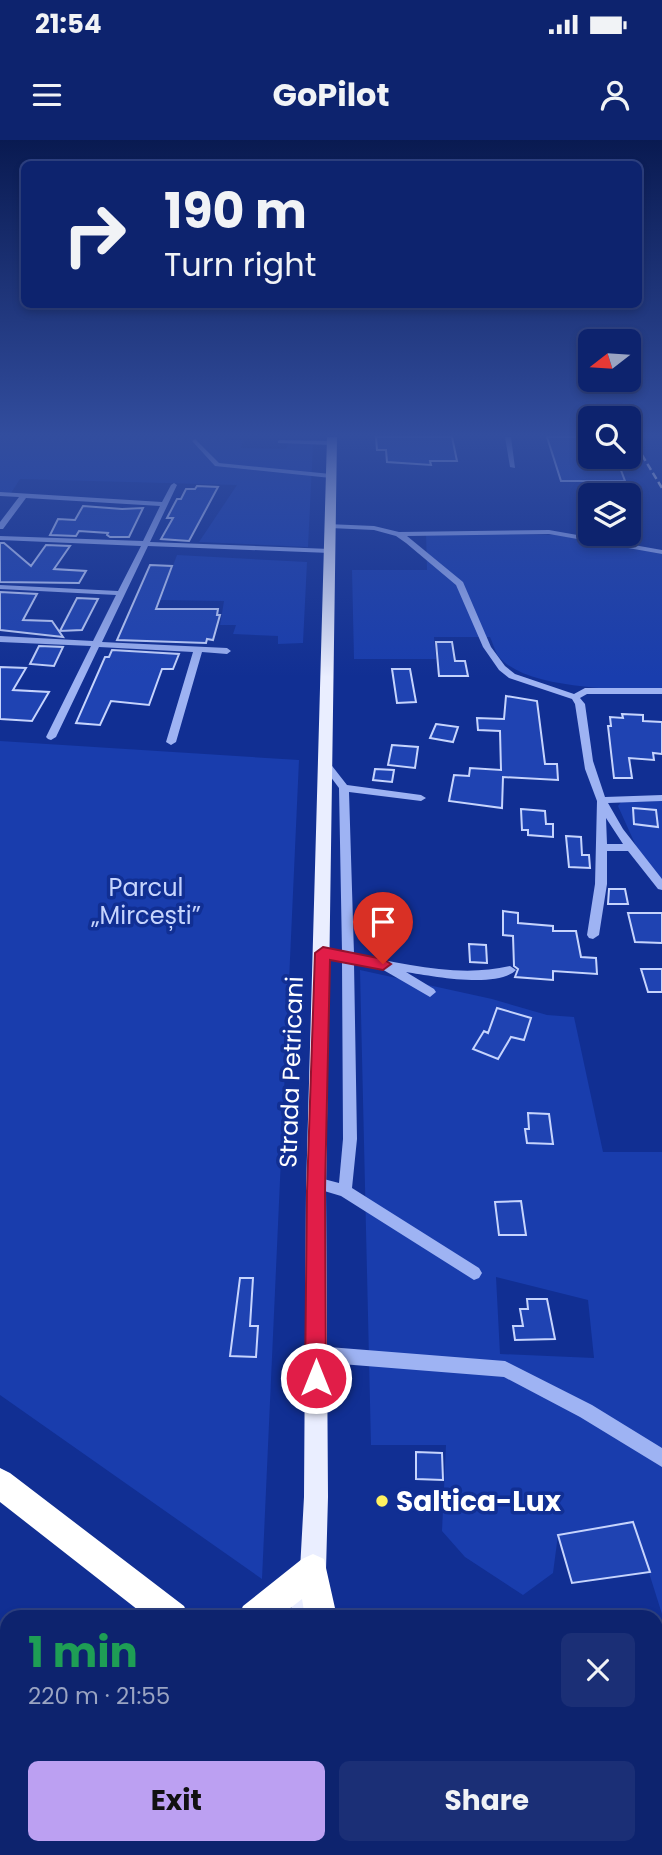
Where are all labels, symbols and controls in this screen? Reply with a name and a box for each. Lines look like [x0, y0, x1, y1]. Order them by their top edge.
text: 21:54 [35, 6, 102, 42]
text: GoPilot [273, 72, 390, 117]
icon: menu [28, 76, 66, 114]
icon: person [596, 76, 634, 114]
text: 190 m [164, 177, 307, 245]
icon: right [49, 189, 140, 280]
text: Turn right [164, 242, 316, 287]
north arrow [578, 329, 640, 392]
map controls [578, 329, 641, 546]
button: search [578, 406, 641, 469]
button: layers [578, 483, 641, 546]
park label: Parcul „Mircești” [90, 871, 201, 932]
pin [353, 892, 413, 964]
icon: arrive [364, 903, 402, 941]
street label: Strada Petricani [271, 976, 311, 1168]
position arrow [279, 1341, 353, 1415]
place label: Saltica-Lux [396, 1482, 562, 1521]
marker: Saltica-Lux [374, 1493, 390, 1509]
text: 1 min [28, 1623, 138, 1682]
button: close [561, 1633, 635, 1707]
text: 220 m · 21:55 [28, 1680, 170, 1712]
button: Exit [28, 1761, 325, 1841]
button: Share [339, 1761, 635, 1841]

